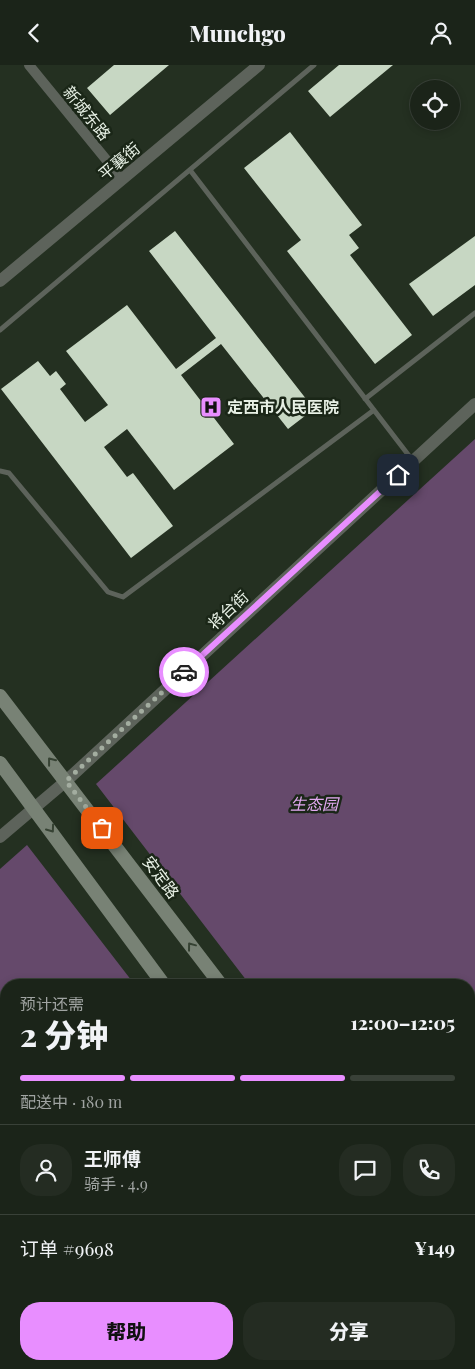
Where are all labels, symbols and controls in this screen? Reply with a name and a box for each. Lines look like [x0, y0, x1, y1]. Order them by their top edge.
text: Munchgo [189, 18, 286, 48]
icon: back [20, 19, 48, 47]
icon: person [427, 19, 455, 47]
map controls [410, 80, 460, 130]
button: locate [410, 80, 460, 130]
street label: 新城东路 [59, 81, 116, 144]
street label: 平襄街 [94, 137, 144, 184]
hospital icon: 定西市人民医院 [199, 395, 223, 419]
place label: 定西市人民医院 [227, 396, 339, 417]
pin [377, 454, 419, 496]
icon: home [384, 461, 412, 489]
street label: 将台街 [203, 586, 252, 634]
courier [159, 647, 209, 697]
icon: car [170, 658, 198, 686]
one-way arrow [48, 758, 56, 767]
park label: 生态园 [290, 793, 340, 814]
pin [81, 807, 123, 849]
icon: bag [88, 814, 116, 842]
one-way arrow [45, 823, 54, 833]
street label: 安定路 [139, 851, 184, 902]
one-way arrow [189, 943, 197, 952]
text: 预计还需 [20, 993, 84, 1014]
text: 12:00–12:05 [350, 1009, 455, 1035]
text: 2 分钟 [20, 1012, 108, 1055]
text: 配送中 · 180 m [20, 1091, 122, 1112]
button: person [20, 1144, 72, 1196]
button: chat [339, 1144, 391, 1196]
button: phone [403, 1144, 455, 1196]
text: 王师傅 [84, 1145, 141, 1171]
text: 骑手 · 4.9 [84, 1173, 148, 1194]
text: ¥149 [414, 1234, 455, 1260]
text: 订单 #9698 [20, 1235, 114, 1261]
button: 帮助 [20, 1302, 233, 1360]
button: 分享 [243, 1302, 455, 1360]

